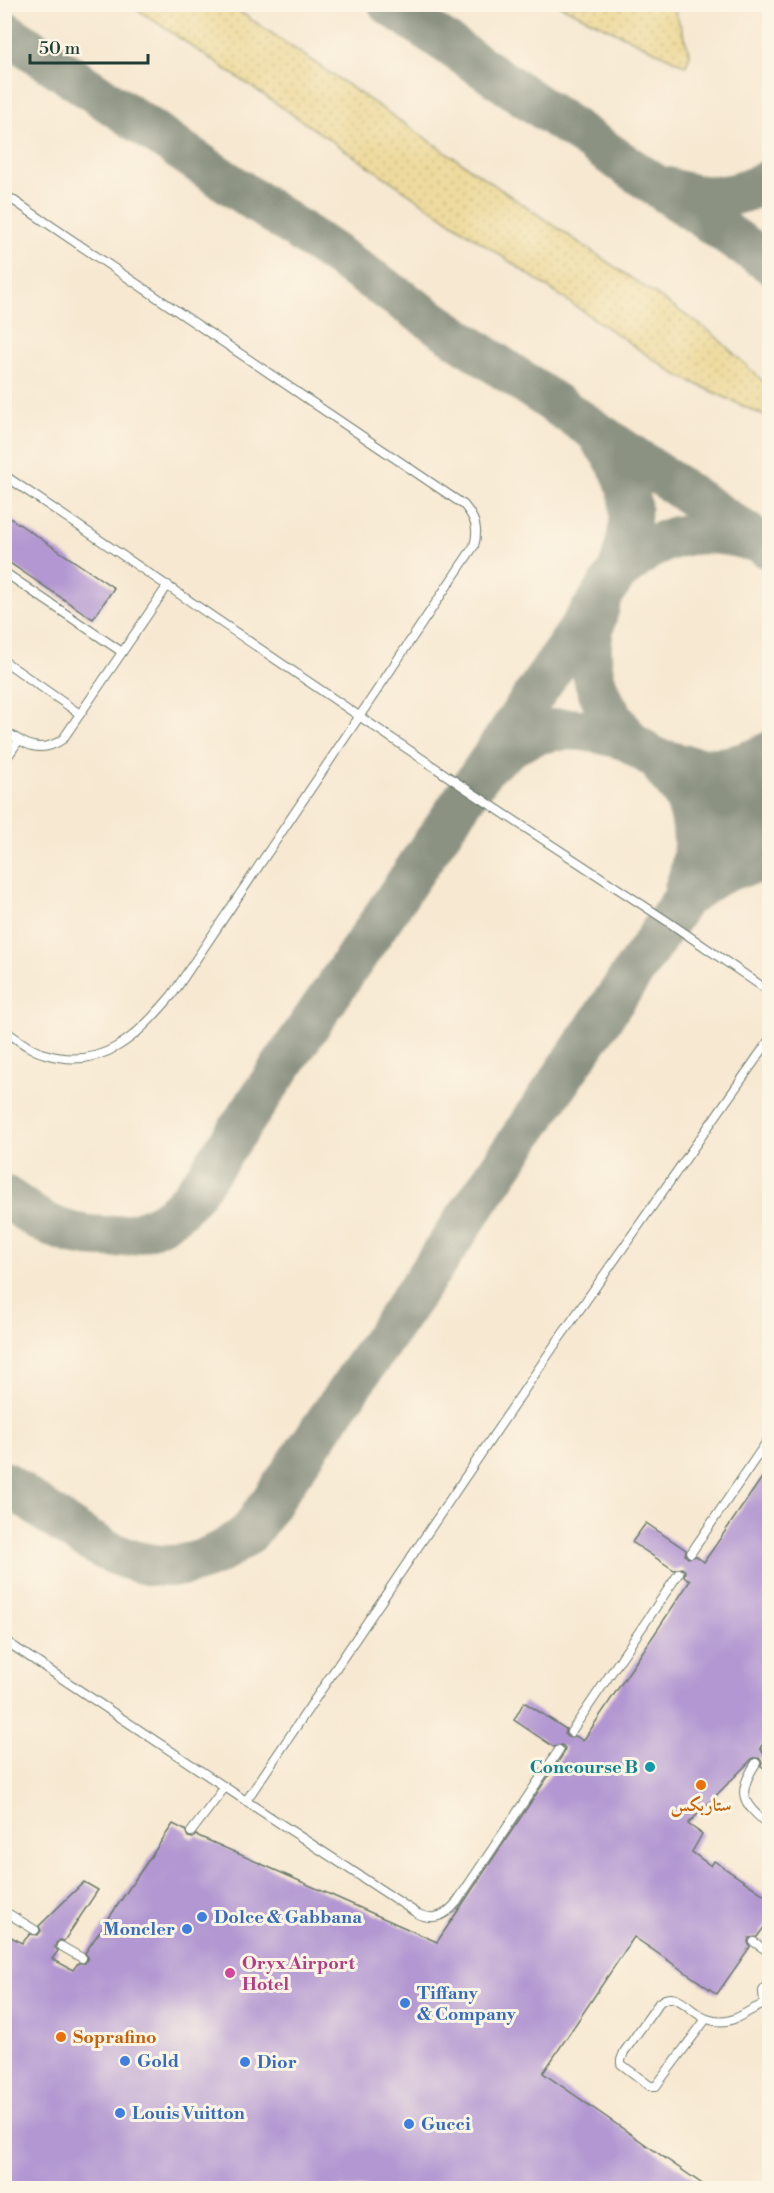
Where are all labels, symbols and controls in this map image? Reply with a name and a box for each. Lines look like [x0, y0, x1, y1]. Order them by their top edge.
scale bar [30, 27, 148, 65]
text: 50 m [39, 37, 81, 60]
place label: Concourse B [530, 1756, 638, 1779]
marker: Concourse B [643, 1760, 657, 1774]
marker: ستاربكس [694, 1778, 708, 1792]
place label: ستاربكس [671, 1794, 731, 1817]
place label: Dolce & Gabbana [214, 1906, 362, 1929]
marker: Dolce & Gabbana [195, 1910, 209, 1924]
place label: Moncler [103, 1918, 175, 1941]
marker: Moncler [180, 1922, 194, 1936]
place label: Oryx Airport Hotel [242, 1952, 355, 1996]
marker: Oryx Airport Hotel [223, 1966, 237, 1980]
place label: Tiffany & Company [417, 1982, 517, 2026]
marker: Tiffany & Company [398, 1996, 412, 2010]
place label: Soprafino [73, 2026, 157, 2049]
marker: Soprafino [54, 2030, 68, 2044]
place label: Gold [137, 2050, 179, 2073]
place label: Dior [257, 2051, 297, 2074]
marker: Gold [118, 2054, 132, 2068]
marker: Dior [238, 2055, 252, 2069]
place label: Louis Vuitton [132, 2102, 245, 2125]
marker: Louis Vuitton [113, 2106, 127, 2120]
place label: Gucci [421, 2113, 471, 2136]
marker: Gucci [402, 2117, 416, 2131]

